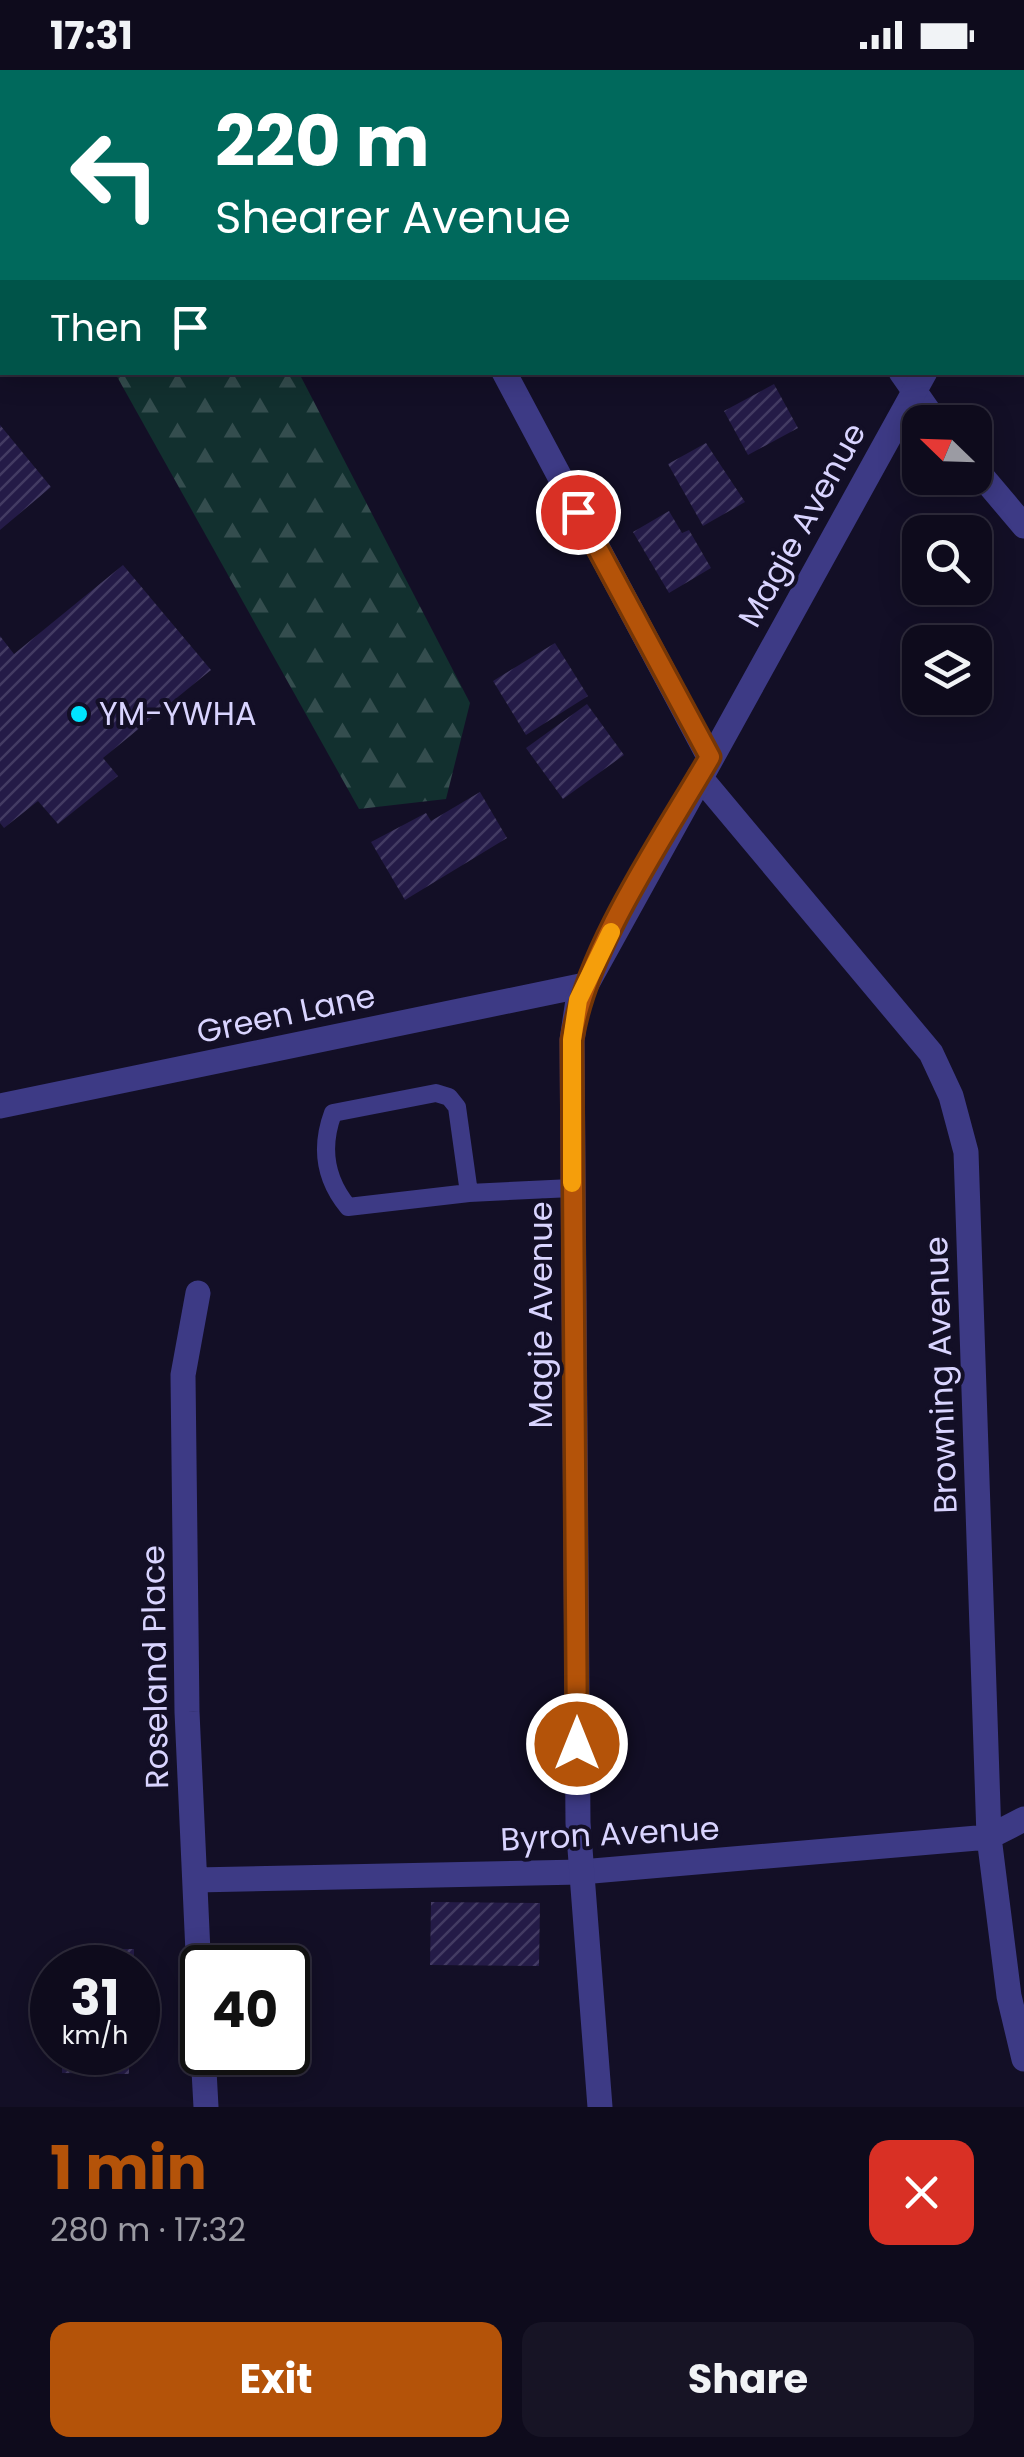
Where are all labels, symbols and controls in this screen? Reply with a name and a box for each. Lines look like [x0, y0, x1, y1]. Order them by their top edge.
text: 17:31 [50, 9, 133, 62]
text: 220 m [215, 92, 430, 191]
icon: left [50, 110, 180, 240]
text: Shearer Avenue [215, 186, 571, 249]
icon: arrive [163, 300, 218, 355]
text: Then [50, 301, 143, 354]
north arrow [902, 405, 992, 495]
map controls [902, 405, 992, 715]
street label: Magie Avenue [727, 414, 876, 635]
pin [536, 470, 621, 555]
icon: arrive [551, 485, 606, 540]
button: search [902, 515, 992, 605]
button: layers [902, 625, 992, 715]
place label: YM-YWHA [99, 691, 257, 736]
marker: YM-YWHA [68, 703, 90, 725]
street label: Green Lane [193, 973, 379, 1054]
street label: Magie Avenue [518, 1201, 563, 1429]
street label: Browning Avenue [913, 1236, 968, 1514]
street label: Roseland Place [130, 1545, 179, 1789]
position arrow [525, 1692, 629, 1796]
street label: Byron Avenue [499, 1805, 721, 1862]
speed limit sign: 40 [180, 1945, 310, 2075]
text: 31 [70, 1962, 120, 2033]
text: km/h [62, 2018, 128, 2053]
text: 1 min [50, 2126, 207, 2210]
button: close [869, 2140, 974, 2245]
text: 280 m · 17:32 [50, 2207, 246, 2252]
button: Exit [50, 2322, 502, 2437]
button: Share [522, 2322, 974, 2437]

